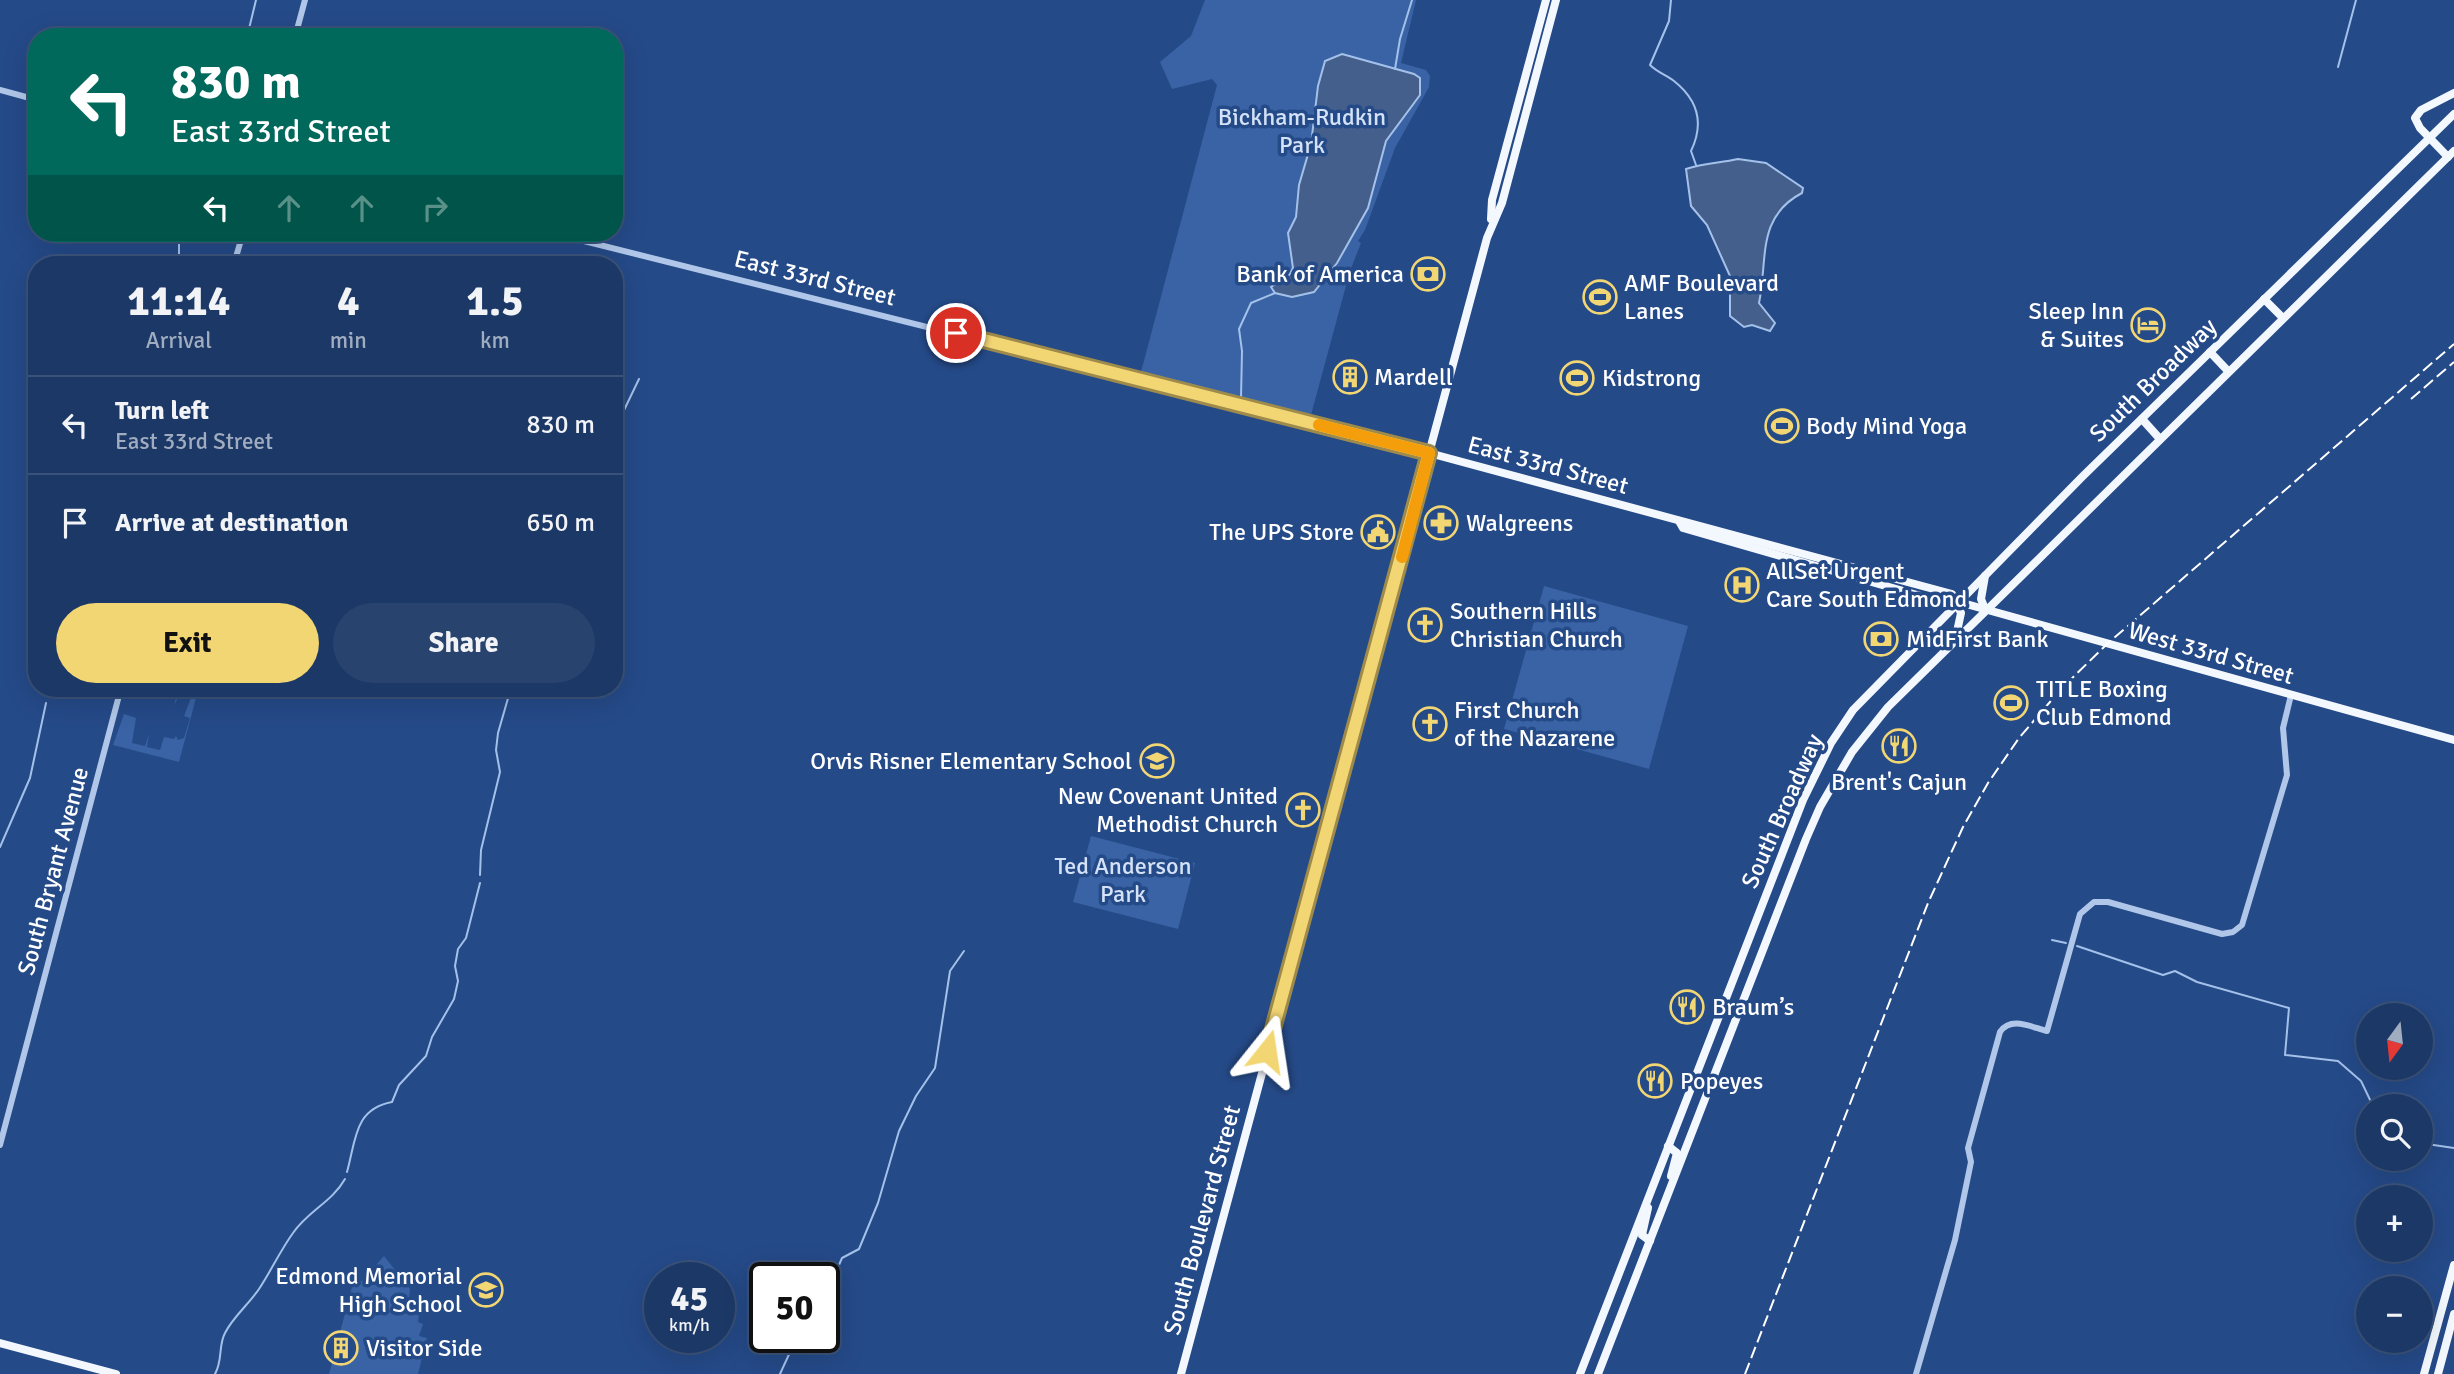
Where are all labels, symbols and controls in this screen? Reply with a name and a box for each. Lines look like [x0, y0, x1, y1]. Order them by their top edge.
text: 830 m [171, 52, 301, 112]
icon: left [56, 56, 147, 147]
park label: Bickham-Rudkin Park [1218, 102, 1386, 160]
text: East 33rd Street [171, 112, 391, 151]
icon: left [197, 189, 235, 227]
icon: ahead [270, 189, 308, 227]
icon: ahead [343, 189, 381, 227]
icon: right [416, 189, 454, 227]
street label: East 33rd Street [731, 244, 899, 312]
bank icon: Bank of America [1409, 255, 1447, 293]
place label: Bank of America [1236, 259, 1404, 289]
place label: AMF Boulevard Lanes [1624, 268, 1779, 326]
text: 11:14 [127, 276, 230, 327]
text: 4 [337, 276, 360, 327]
text: 1.5 [466, 276, 524, 327]
sports icon: AMF Boulevard Lanes [1581, 278, 1619, 316]
place label: Sleep Inn & Suites [2029, 296, 2124, 354]
pin [926, 303, 986, 363]
hotel icon: Sleep Inn & Suites [2129, 306, 2167, 344]
street label: South Broadway [2083, 312, 2223, 448]
icon: arrive [937, 314, 975, 352]
text: Arrival [146, 326, 212, 355]
text: min [330, 326, 367, 355]
text: km [480, 326, 510, 355]
building icon: Mardell [1331, 358, 1369, 396]
sports icon: Kidstrong [1558, 359, 1596, 397]
place label: Mardell [1374, 362, 1453, 392]
place label: Kidstrong [1602, 363, 1701, 393]
text: Turn left [115, 395, 209, 427]
icon: left [56, 406, 94, 444]
sports icon: Body Mind Yoga [1763, 407, 1801, 445]
text: 830 m [526, 409, 595, 441]
place label: Body Mind Yoga [1806, 411, 1967, 441]
text: East 33rd Street [115, 427, 273, 456]
street label: East 33rd Street [1465, 429, 1631, 501]
icon: arrive [56, 504, 94, 542]
pharmacy icon: Walgreens [1422, 504, 1460, 542]
text: Arrive at destination [115, 507, 348, 539]
text: 650 m [526, 507, 595, 539]
place label: Walgreens [1466, 508, 1573, 538]
public building icon: The UPS Store [1359, 513, 1397, 551]
place label: The UPS Store [1209, 517, 1354, 547]
place label: AllSet Urgent Care South Edmond [1766, 556, 1967, 614]
hospital icon: AllSet Urgent Care South Edmond [1723, 566, 1761, 604]
place label: Southern Hills Christian Church [1450, 596, 1623, 654]
button: Exit [56, 603, 319, 683]
button: Share [333, 603, 595, 683]
church icon: Southern Hills Christian Church [1406, 606, 1444, 644]
street label: West 33rd Street [2125, 615, 2297, 691]
bank icon: MidFirst Bank [1862, 620, 1900, 658]
place label: MidFirst Bank [1906, 624, 2048, 654]
place label: TITLE Boxing Club Edmond [2036, 674, 2172, 732]
sports icon: TITLE Boxing Club Edmond [1992, 684, 2030, 722]
place label: First Church of the Nazarene [1454, 695, 1615, 753]
church icon: First Church of the Nazarene [1411, 705, 1449, 743]
restaurant icon: Brent's Cajun [1880, 727, 1918, 765]
street label: South Broadway [1735, 729, 1829, 893]
school or university icon: Orvis Risner Elementary School [1138, 742, 1176, 780]
place label: Orvis Risner Elementary School [810, 746, 1132, 776]
street label: South Bryant Avenue [11, 764, 95, 978]
place label: Brent's Cajun [1831, 767, 1967, 797]
place label: New Covenant United Methodist Church [1058, 781, 1278, 839]
church icon: New Covenant United Methodist Church [1284, 791, 1322, 829]
park label: Ted Anderson Park [1054, 851, 1192, 909]
restaurant icon: Braum’s [1668, 988, 1706, 1026]
place label: Braum’s [1712, 992, 1794, 1022]
north arrow [2356, 1003, 2432, 1080]
map controls [2356, 1003, 2433, 1353]
position arrow [1230, 1014, 1304, 1088]
restaurant icon: Popeyes [1636, 1062, 1674, 1100]
place label: Popeyes [1680, 1066, 1763, 1096]
button: search [2356, 1094, 2433, 1171]
street label: South Boulevard Street [1157, 1102, 1247, 1338]
button: + [2356, 1185, 2433, 1262]
place label: Edmond Memorial High School [275, 1261, 462, 1319]
speed limit sign: 50 [749, 1262, 840, 1353]
school or university icon: Edmond Memorial High School [467, 1271, 505, 1309]
button: − [2356, 1276, 2433, 1353]
text: 45 [671, 1277, 708, 1320]
text: km/h [669, 1314, 710, 1336]
building icon: Visitor Side [322, 1329, 360, 1367]
place label: Visitor Side [366, 1333, 483, 1363]

